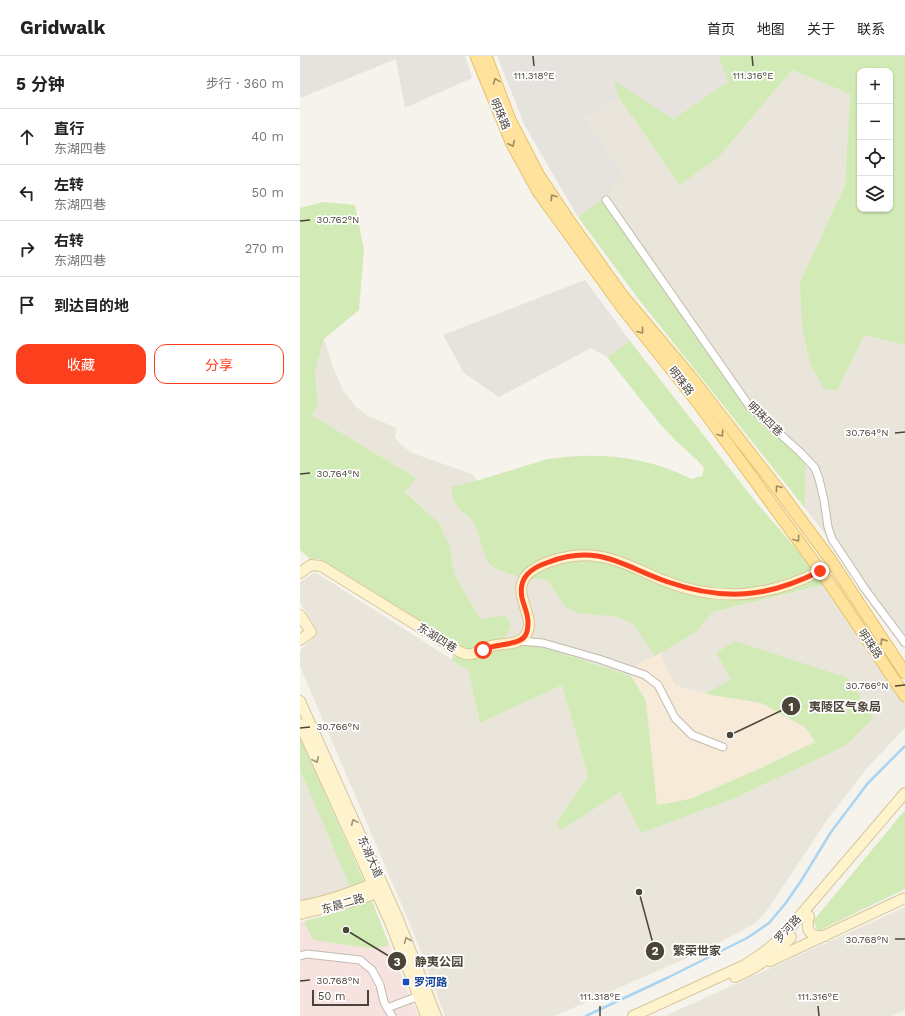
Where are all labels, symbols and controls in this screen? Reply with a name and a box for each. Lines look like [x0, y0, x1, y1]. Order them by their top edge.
text: Gridwalk [20, 16, 105, 39]
text: 首页 [707, 21, 735, 37]
text: 地图 [757, 21, 785, 37]
text: 关于 [807, 21, 835, 37]
text: 联系 [857, 21, 885, 37]
map controls [857, 68, 893, 212]
button: + [857, 68, 893, 104]
text: 111.318°E [513, 70, 555, 81]
text: 111.316°E [732, 70, 774, 81]
text: 5 分钟 [16, 74, 65, 94]
text: 步行 · 360 m [206, 76, 284, 91]
one-way arrow [492, 77, 500, 84]
street label: 明珠路 [488, 96, 512, 132]
button: − [857, 104, 893, 140]
text: 直行 [54, 120, 84, 138]
icon: ahead [16, 126, 38, 148]
text: 40 m [251, 129, 284, 144]
one-way arrow [507, 139, 515, 147]
button: locate [857, 140, 893, 176]
text: 东湖四巷 [54, 141, 106, 156]
text: 左转 [54, 176, 84, 194]
button: layers [857, 176, 893, 212]
icon: left [16, 182, 38, 204]
text: 50 m [252, 185, 284, 200]
one-way arrow [550, 194, 558, 201]
text: 东湖四巷 [54, 197, 106, 212]
text: 30.762°N [317, 214, 359, 225]
text: 右转 [54, 232, 84, 250]
icon: right [16, 238, 38, 260]
text: 270 m [245, 241, 284, 256]
text: 东湖四巷 [54, 253, 106, 268]
icon: arrive [16, 294, 38, 316]
text: 到达目的地 [54, 297, 129, 315]
one-way arrow [637, 327, 644, 334]
button: 收藏 [16, 344, 146, 384]
button: 分享 [154, 344, 284, 384]
street label: 明珠路 [666, 364, 696, 398]
street label: 明珠四巷 [745, 399, 785, 439]
text: 30.764°N [845, 427, 889, 438]
one-way arrow [716, 430, 724, 437]
text: 30.764°N [316, 468, 360, 479]
one-way arrow [776, 485, 783, 492]
one-way arrow [792, 535, 800, 542]
route end [811, 562, 829, 580]
street label: 东湖四巷 [415, 621, 459, 655]
street label: 明珠路 [855, 627, 885, 661]
one-way arrow [881, 638, 888, 645]
route start [474, 641, 492, 659]
text: 30.766°N [845, 680, 889, 691]
callout: 夷陵区气象局 [781, 694, 889, 718]
text: 1 [788, 700, 794, 714]
text: 夷陵区气象局 [809, 700, 881, 714]
text: 30.766°N [316, 721, 360, 732]
one-way arrow [311, 755, 319, 763]
one-way arrow [351, 818, 359, 826]
street label: 东湖大道 [355, 834, 385, 880]
street label: 东晨二路 [320, 892, 366, 916]
street label: 罗河路 [772, 912, 804, 946]
text: 30.768°N [845, 934, 889, 945]
one-way arrow [403, 937, 411, 944]
callout: 繁荣世家 [645, 939, 729, 963]
text: 2 [651, 944, 659, 958]
text: 繁荣世家 [673, 944, 721, 958]
callout: 静夷公园 [387, 949, 471, 973]
text: 3 [393, 955, 401, 969]
text: 静夷公园 [415, 955, 463, 969]
text: 30.768°N [316, 975, 360, 986]
place label: 罗河路 [414, 976, 448, 989]
marker: 罗河路 [401, 977, 411, 987]
scale bar [312, 988, 369, 1007]
text: 50 m [318, 990, 345, 1003]
text: 111.318°E [579, 991, 621, 1002]
text: 111.316°E [797, 991, 839, 1002]

